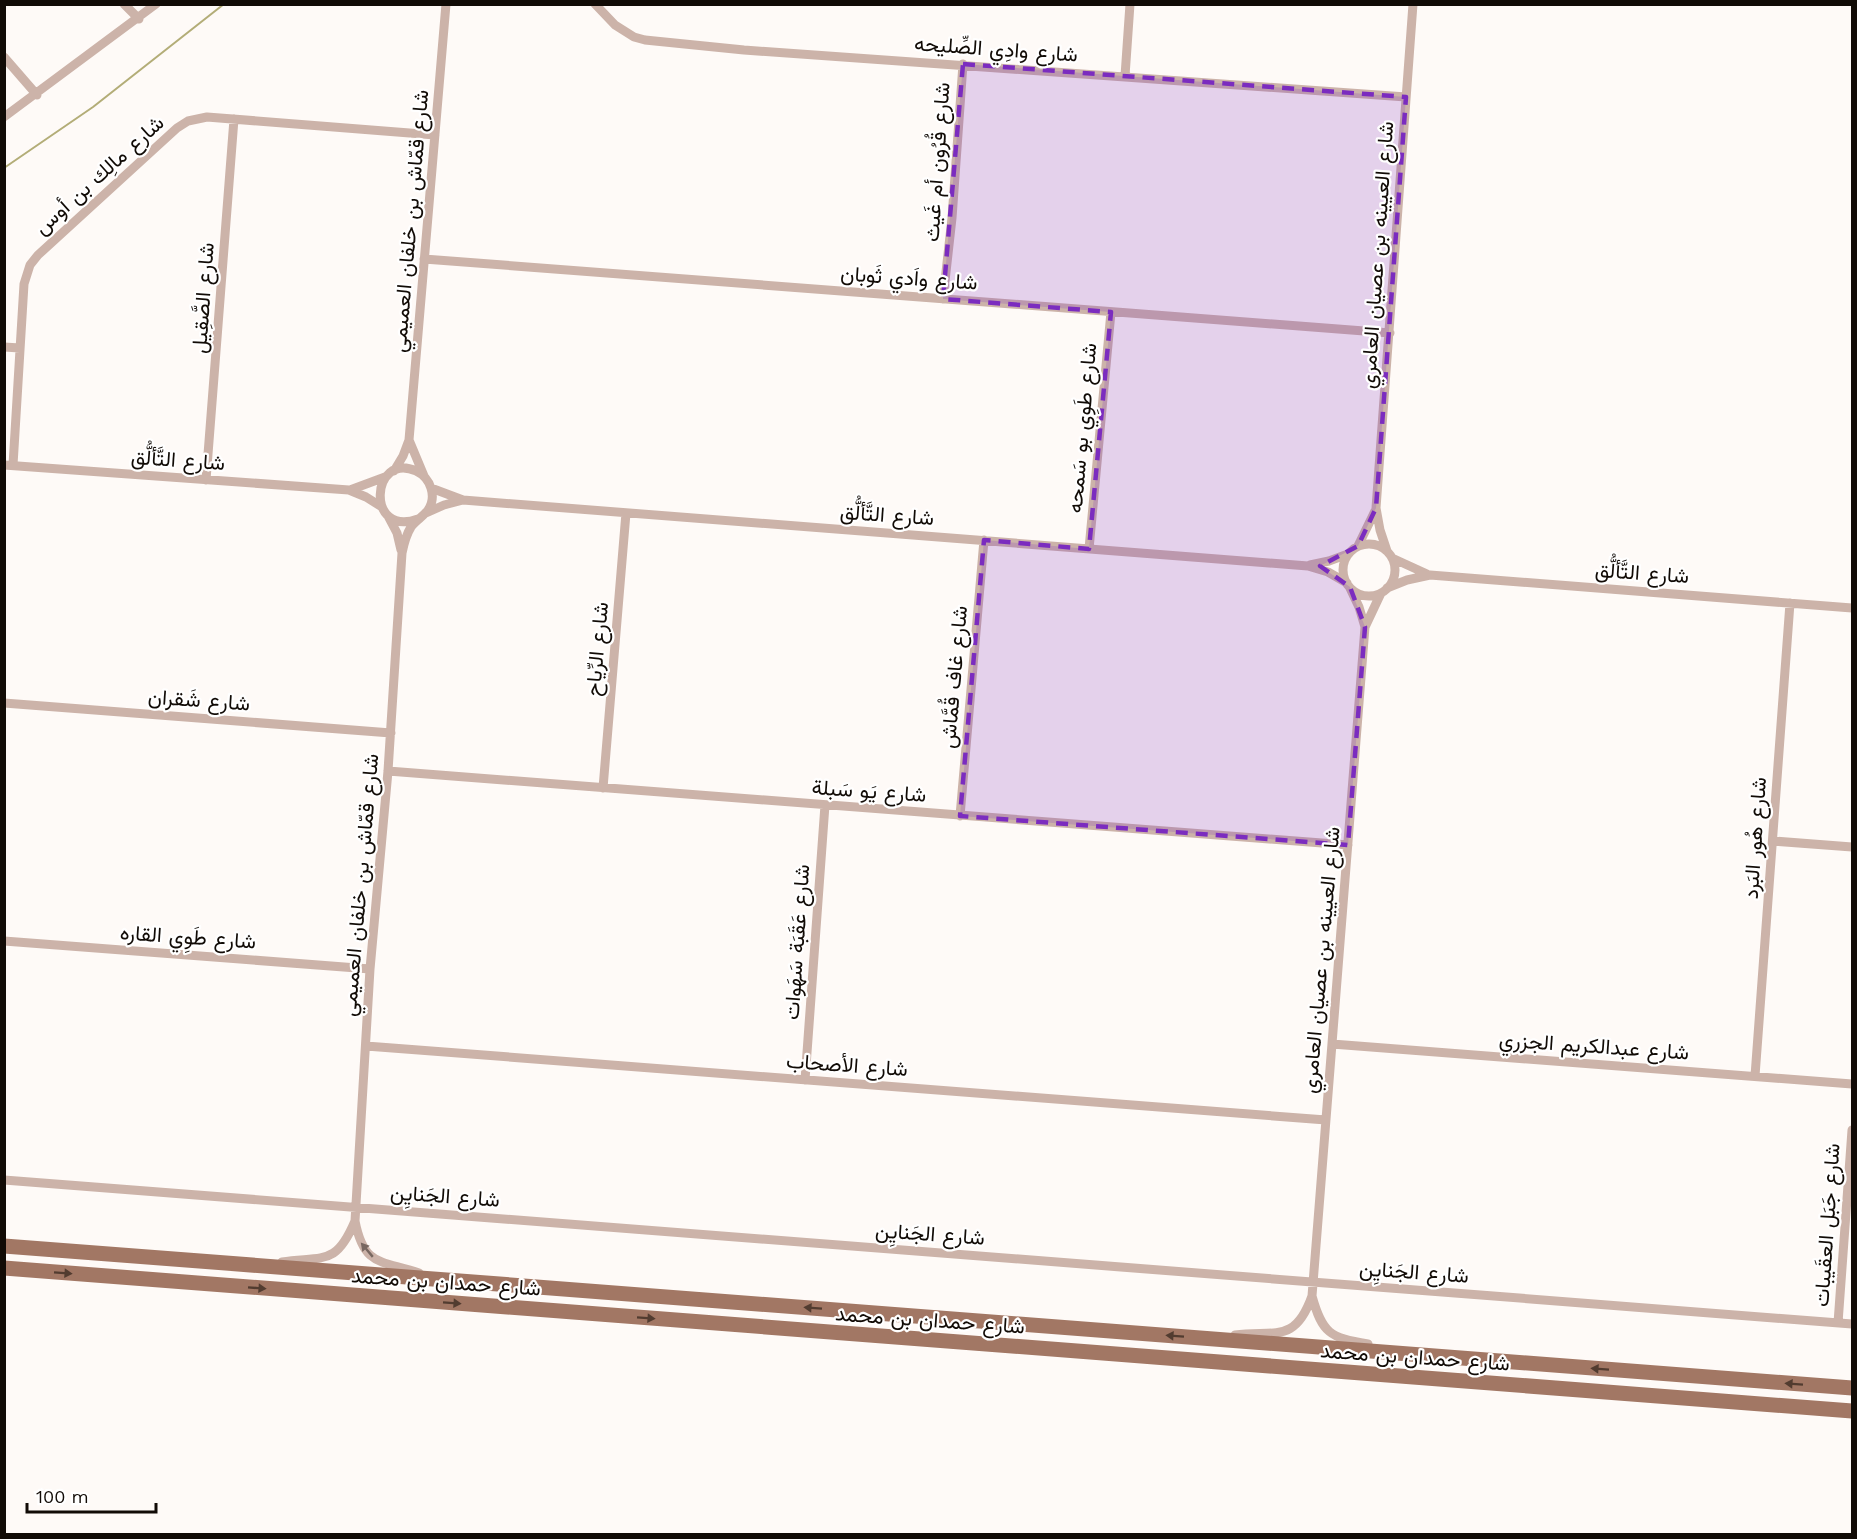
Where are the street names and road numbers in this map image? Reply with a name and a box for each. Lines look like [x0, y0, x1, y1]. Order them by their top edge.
street label: شارع وادِي الصِّليحه [913, 30, 1079, 72]
street label: شارع قُرُون أم غَيث [917, 81, 957, 243]
street label: شارع قمّاش بن خلفان العميمي [386, 89, 438, 354]
street label: شارع مالِك بن أوس [29, 110, 170, 241]
street label: شارع العيينه بن عصيان العامري [1355, 120, 1403, 390]
street label: شارع الصَّقِيل [186, 242, 221, 354]
street label: شارع واَدي ثَوبان [839, 260, 978, 300]
street label: شارع طَوِي بو سَمحه [1062, 342, 1106, 515]
street label: شارع التَّألُّق [130, 439, 226, 477]
street label: شارع التَّألُّق [839, 494, 935, 532]
street label: شارع التَّألُّق [1594, 552, 1690, 590]
street label: شارع الرِّياح [580, 601, 615, 697]
street label: شارع غاف قُمَّاش [933, 604, 974, 750]
street label: شارع شَقران [147, 683, 251, 718]
street label: شارع قمّاش بن خلفان العميمي [336, 753, 388, 1018]
street label: شارع يَو سَبلة [811, 774, 927, 809]
street label: شارع هُور البَرد [1738, 776, 1773, 900]
street label: شارع العيينه بن عصيان العامري [1296, 825, 1350, 1095]
street label: شارع عَقَبَة سَهَوات [779, 863, 816, 1021]
street label: شارع طَوِي القاره [119, 919, 257, 959]
street label: شارع عبدالكريم الجزري [1498, 1026, 1690, 1070]
street label: شارع الأصحاب [785, 1048, 909, 1083]
street label: شارع جَبَل العقَيبات [1808, 1142, 1847, 1308]
street label: شارع الجَنايِن [389, 1179, 501, 1216]
street label: شارع الجَنايِن [874, 1217, 986, 1254]
street label: شارع الجَنايِن [1358, 1255, 1470, 1292]
street label: شارع حمدان بن محمد [350, 1262, 542, 1303]
street label: شارع حمدان بن محمد [834, 1300, 1026, 1341]
street label: شارع حمدان بن محمد [1319, 1337, 1511, 1378]

